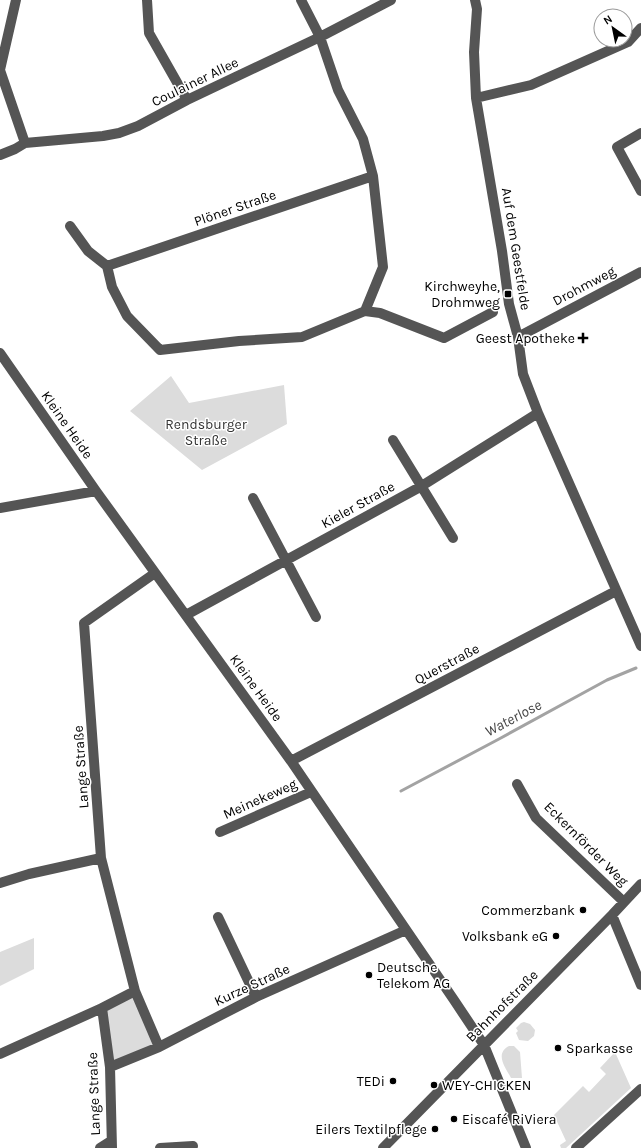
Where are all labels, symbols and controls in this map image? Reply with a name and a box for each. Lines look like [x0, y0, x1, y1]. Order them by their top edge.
north arrow [593, 8, 633, 48]
text: N [601, 12, 615, 28]
street label: Coulainer Allee [149, 54, 241, 110]
street label: Plöner Straße [192, 186, 278, 230]
street label: Auf dem Geestfelde [498, 186, 534, 312]
street label: Drohmweg [550, 262, 618, 310]
place label: Kirchweyhe, Drohmweg [424, 278, 500, 311]
marker: Kirchweyhe, Drohmweg [503, 289, 513, 299]
place label: Geest Apotheke [476, 330, 575, 347]
marker: Geest Apotheke [578, 333, 588, 343]
street label: Kleine Heide [37, 388, 97, 462]
park label: Rendsburger Straße [165, 416, 248, 449]
street label: Kieler Straße [318, 478, 398, 532]
street label: Querstraße [412, 640, 482, 688]
street label: Kleine Heide [226, 651, 286, 725]
water label: Waterlose [482, 696, 544, 740]
street label: Lange Straße [70, 725, 92, 809]
street label: Meinekeweg [220, 775, 300, 823]
street label: Eckernförder Weg [540, 798, 632, 890]
place label: Commerzbank [481, 902, 575, 919]
marker: Commerzbank [578, 905, 588, 915]
place label: Volksbank eG [462, 928, 548, 945]
marker: Volksbank eG [551, 931, 561, 941]
place label: Deutsche Telekom AG [377, 959, 450, 992]
street label: Kurze Straße [211, 960, 293, 1010]
street label: Bahnhofstraße [462, 966, 542, 1046]
marker: Deutsche Telekom AG [364, 970, 374, 980]
place label: Sparkasse [566, 1040, 633, 1057]
marker: Sparkasse [553, 1043, 563, 1053]
street label: Lange Straße [84, 1052, 104, 1136]
place label: TEDi [357, 1073, 385, 1090]
marker: TEDi [388, 1076, 398, 1086]
place label: WEY-CHICKEN [442, 1077, 531, 1094]
marker: WEY-CHICKEN [429, 1080, 439, 1090]
place label: Eiscafé RiViera [462, 1111, 556, 1128]
marker: Eiscafé RiViera [449, 1114, 459, 1124]
place label: Eilers Textilpflege [315, 1121, 427, 1138]
marker: Eilers Textilpflege [430, 1124, 440, 1134]

